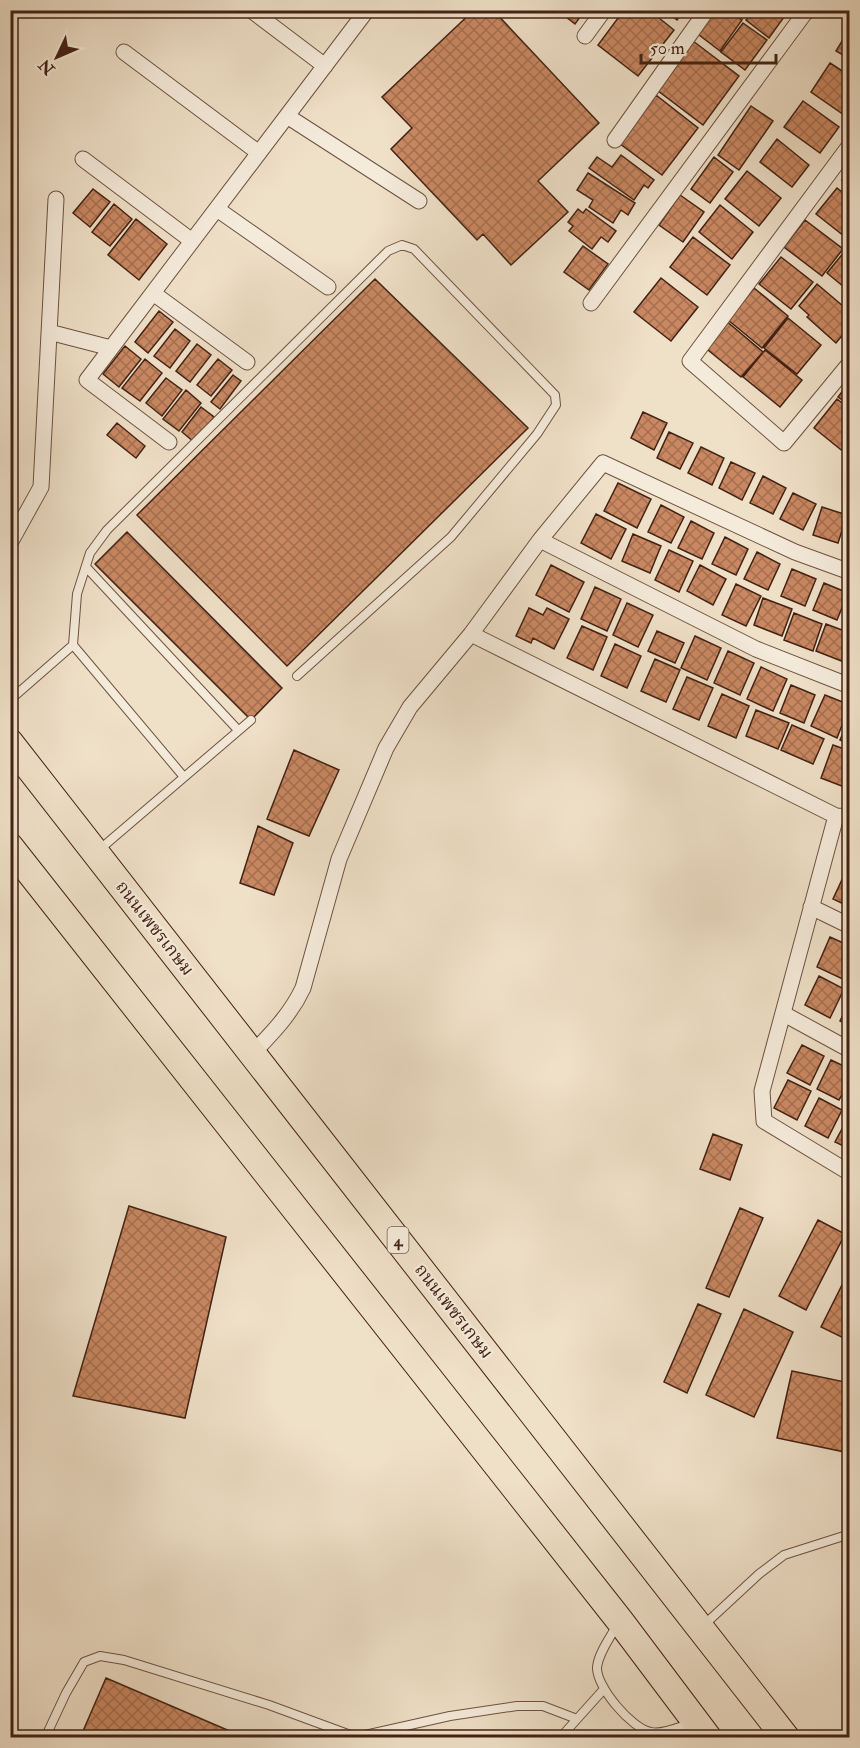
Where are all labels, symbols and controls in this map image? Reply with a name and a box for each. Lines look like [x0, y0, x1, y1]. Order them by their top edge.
north arrow [27, 27, 87, 87]
scale bar [641, 27, 776, 65]
text: 50 m [650, 37, 685, 60]
text: N [34, 54, 60, 80]
street label: ถนนเพชรเกษม [110, 876, 199, 981]
road number: 4 [388, 1227, 408, 1253]
street label: ถนนเพชรเกษม [409, 1259, 498, 1364]

